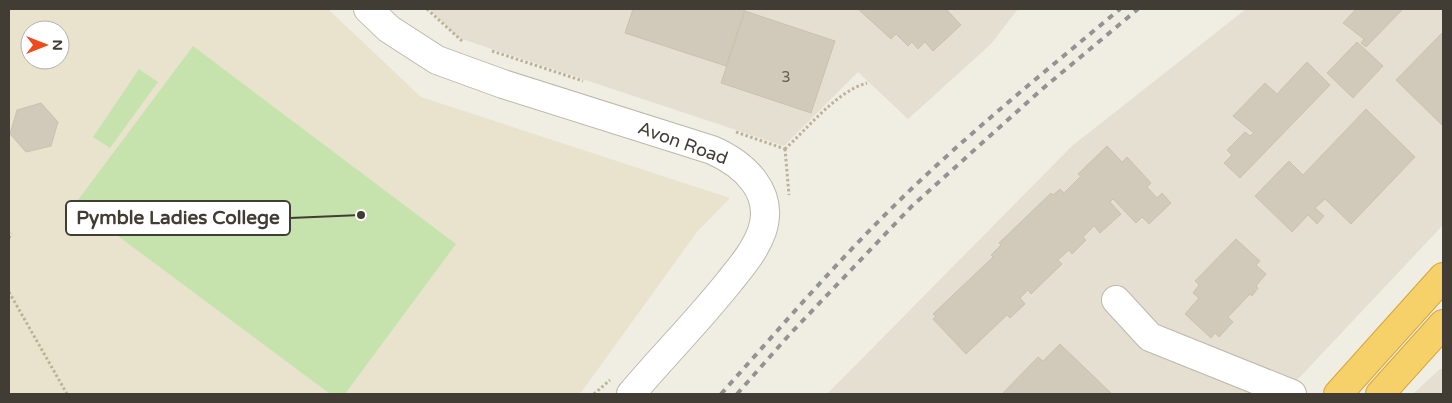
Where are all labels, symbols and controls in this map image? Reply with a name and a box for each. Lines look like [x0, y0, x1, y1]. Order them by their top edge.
north arrow [20, 20, 70, 70]
text: N [49, 39, 66, 51]
house number: 3 [781, 68, 791, 86]
street label: Avon Road [635, 117, 731, 169]
callout: Pymble Ladies College [66, 201, 290, 235]
text: Pymble Ladies College [76, 207, 280, 230]

